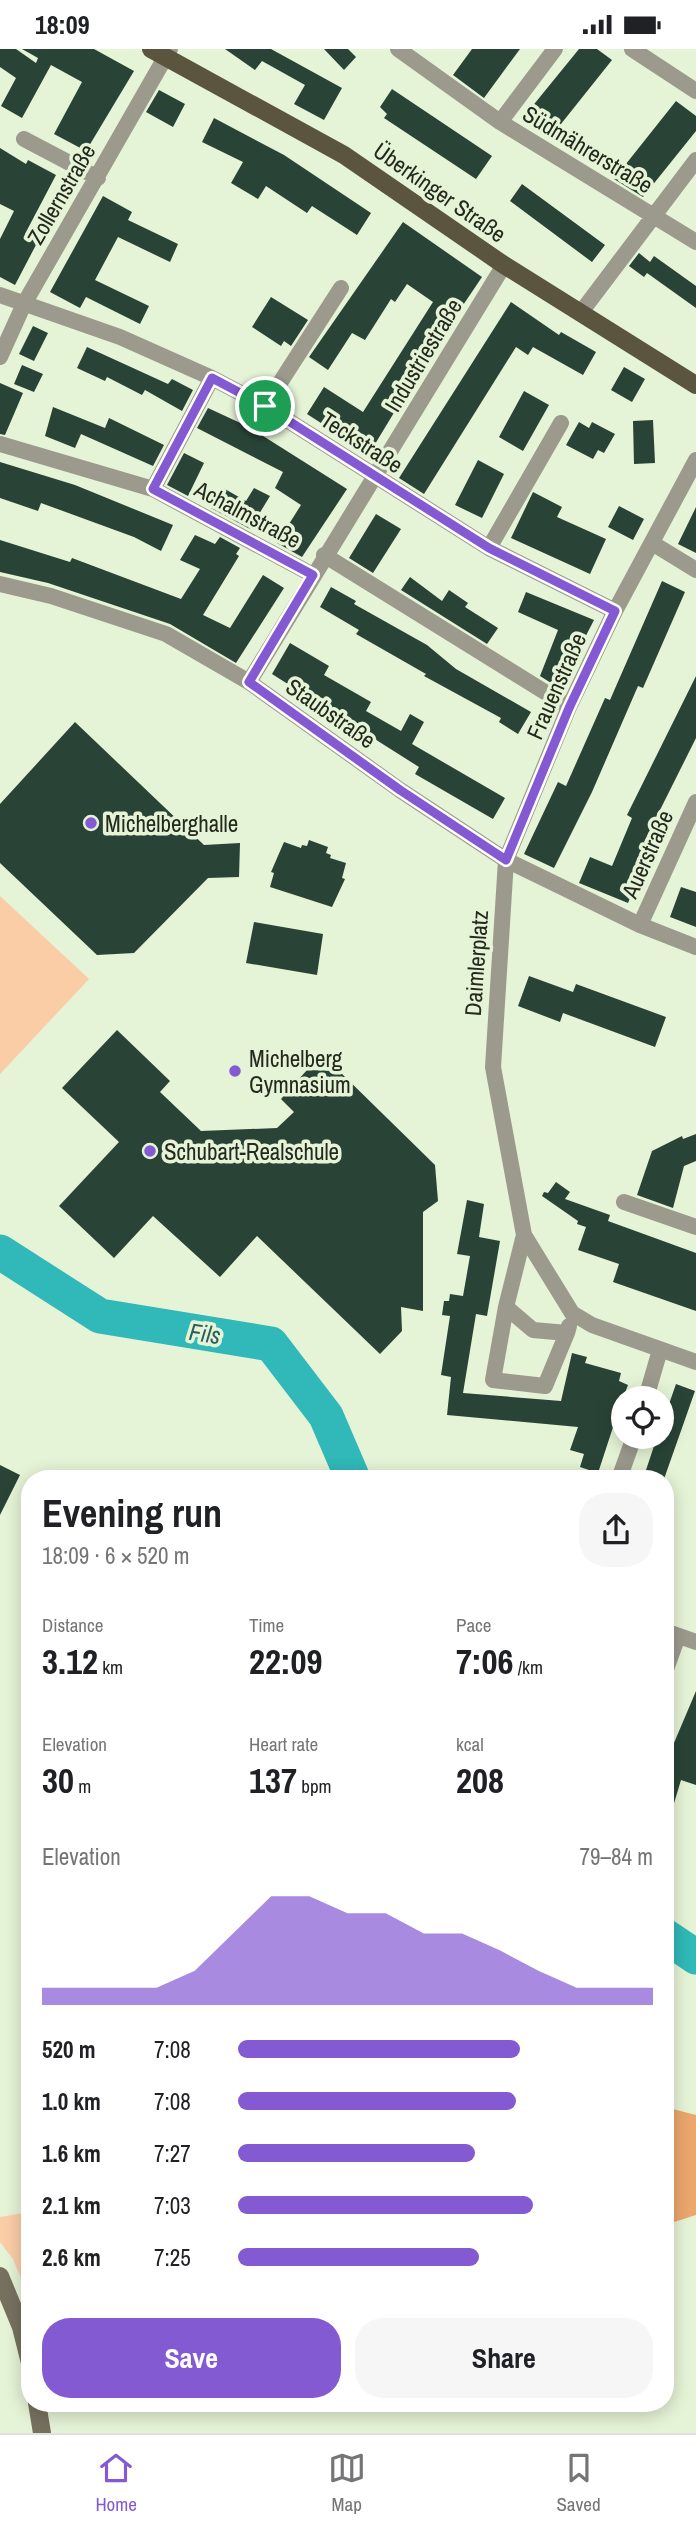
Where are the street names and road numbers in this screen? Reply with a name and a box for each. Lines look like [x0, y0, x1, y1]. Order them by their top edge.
street label: Südmährerstraße [517, 98, 659, 200]
street label: Überkinger Straße [368, 135, 512, 249]
street label: Zollernstraße [20, 138, 102, 250]
street label: Industriestraße [377, 293, 469, 417]
street label: Teckstraße [315, 404, 409, 480]
street label: Achalmstraße [188, 473, 307, 555]
street label: Frauenstraße [519, 628, 593, 744]
street label: Staubstraße [280, 671, 382, 755]
street label: Auerstraße [613, 805, 680, 904]
street label: Daimlerplatz [457, 909, 495, 1017]

